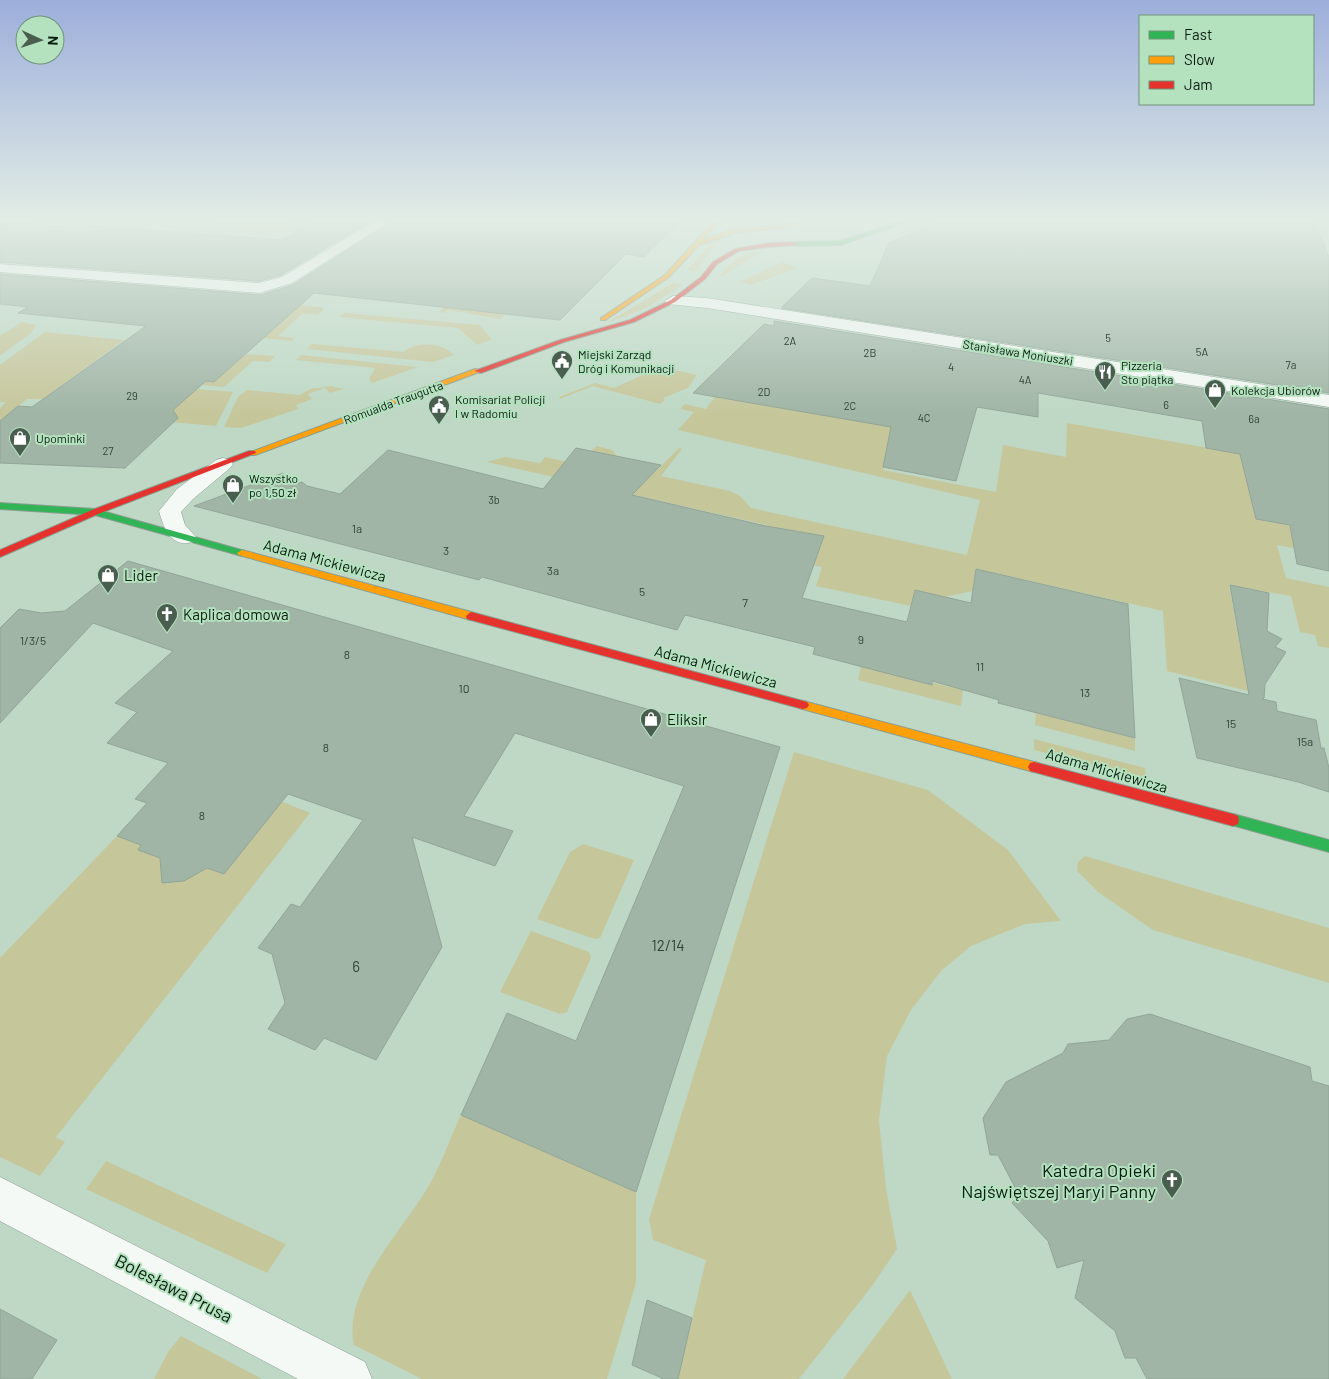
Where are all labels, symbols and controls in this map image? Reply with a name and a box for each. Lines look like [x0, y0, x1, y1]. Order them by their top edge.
north arrow [15, 15, 65, 65]
legend [1139, 15, 1314, 105]
text: Fast [1184, 25, 1212, 43]
text: N [45, 36, 62, 46]
text: Slow [1184, 50, 1215, 68]
text: Jam [1184, 75, 1213, 93]
house number: 5 [1105, 331, 1111, 344]
house number: 2A [784, 334, 797, 347]
street label: Stanisława Moniuszki [962, 336, 1074, 368]
house number: 5A [1196, 345, 1208, 358]
house number: 2B [864, 346, 876, 359]
place label: Miejski Zarząd Dróg i Komunikacji [578, 347, 674, 375]
public building icon: Miejski Zarząd Dróg i Komunikacji [550, 349, 574, 380]
place label: Pizzeria Sto piątka [1121, 358, 1173, 386]
house number: 7a [1286, 358, 1296, 371]
house number: 4 [948, 360, 954, 373]
restaurant icon: Pizzeria Sto piątka [1093, 360, 1117, 391]
house number: 4A [1019, 373, 1032, 386]
street label: Romualda Traugutta [341, 377, 445, 427]
shop icon: Kolekcja Ubiorów [1203, 378, 1227, 409]
place label: Kolekcja Ubiorów [1231, 383, 1321, 397]
house number: 2D [758, 385, 771, 398]
house number: 29 [126, 389, 138, 402]
place label: Komisariat Policji I w Radomiu [455, 392, 545, 420]
public building icon: Komisariat Policji I w Radomiu [427, 394, 451, 425]
house number: 6 [1163, 398, 1169, 411]
house number: 2C [844, 399, 856, 412]
house number: 4C [918, 411, 930, 424]
house number: 6a [1248, 412, 1260, 425]
shop icon: Upominki [8, 426, 32, 457]
place label: Upominki [36, 431, 85, 445]
house number: 27 [102, 444, 114, 457]
place label: Wszystko po 1,50 zł [249, 471, 298, 499]
shop icon: Wszystko po 1,50 zł [221, 473, 245, 504]
house number: 3b [488, 493, 500, 506]
house number: 1a [352, 521, 362, 535]
street label: Adama Mickiewicza [262, 535, 388, 585]
house number: 3 [443, 543, 449, 557]
shop icon: Lider [96, 563, 120, 594]
house number: 3a [547, 563, 559, 577]
place label: Lider [124, 566, 159, 584]
house number: 5 [639, 584, 645, 598]
house number: 7 [742, 595, 748, 609]
church icon: Kaplica domowa [155, 602, 179, 633]
place label: Kaplica domowa [183, 605, 289, 623]
house number: 9 [858, 632, 864, 646]
house number: 1/3/5 [20, 633, 46, 647]
street label: Adama Mickiewicza [653, 641, 779, 691]
house number: 8 [344, 647, 350, 661]
house number: 11 [976, 659, 984, 673]
house number: 10 [459, 681, 469, 695]
house number: 13 [1080, 685, 1090, 699]
shop icon: Eliksir [639, 707, 663, 738]
place label: Eliksir [667, 710, 708, 728]
house number: 15 [1226, 716, 1236, 730]
house number: 15a [1297, 734, 1313, 748]
house number: 8 [323, 740, 329, 754]
street label: Adama Mickiewicza [1044, 744, 1170, 796]
house number: 8 [199, 808, 205, 822]
house number: 12/14 [652, 936, 684, 954]
house number: 6 [352, 957, 360, 975]
place label: Katedra Opieki Najświętszej Maryi Panny [961, 1159, 1156, 1202]
church icon: Katedra Opieki Najświętszej Maryi Panny [1160, 1168, 1184, 1199]
street label: Bolesława Prusa [112, 1249, 236, 1327]

